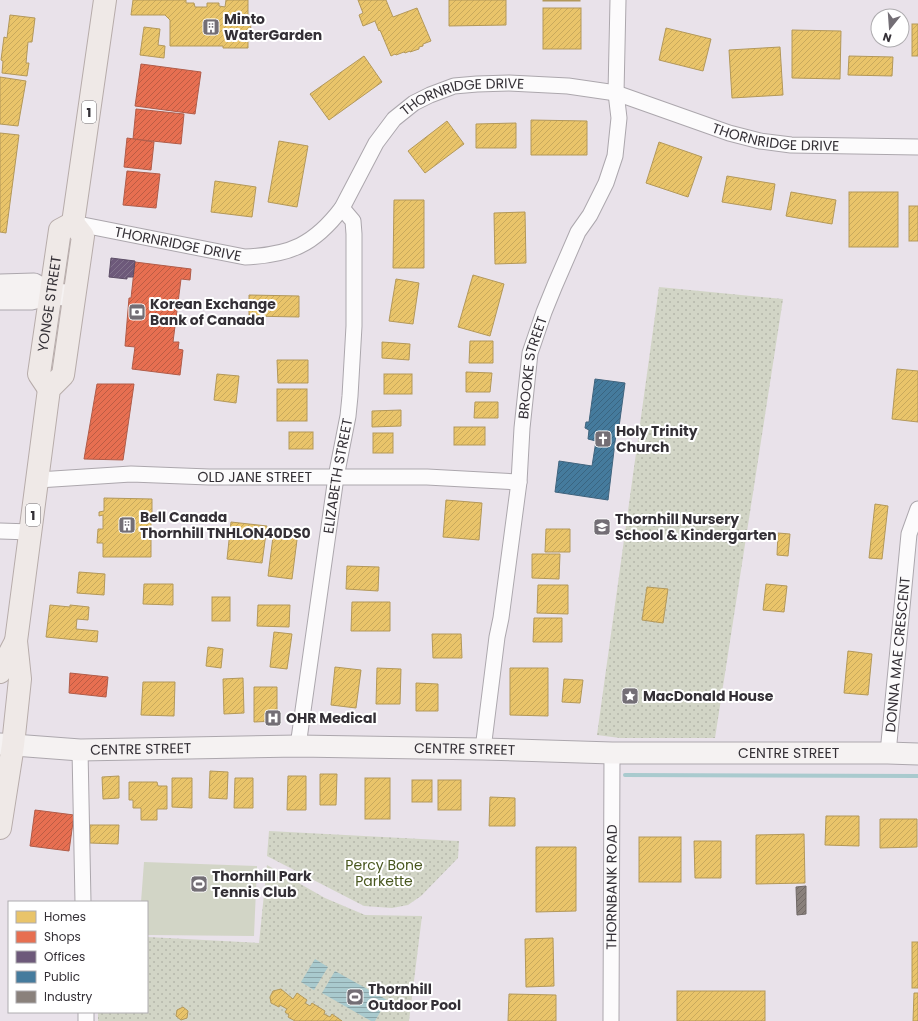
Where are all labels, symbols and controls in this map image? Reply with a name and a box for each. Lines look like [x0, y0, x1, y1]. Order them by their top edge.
north arrow [870, 8, 910, 48]
place label: Minto WaterGarden [224, 9, 322, 45]
building icon: Minto WaterGarden [201, 17, 221, 37]
text: N [881, 29, 893, 46]
street label: THORNRIDGE DRIVE [396, 73, 525, 120]
road number: 1 [82, 101, 96, 123]
street label: THORNRIDGE DRIVE [709, 118, 840, 156]
street label: THORNRIDGE DRIVE [113, 221, 243, 266]
street label: YONGE STREET [32, 254, 66, 353]
place label: Korean Exchange Bank of Canada [150, 294, 276, 330]
bank icon: Korean Exchange Bank of Canada [127, 302, 147, 322]
street label: BROOKE STREET [513, 313, 552, 420]
street label: ELIZABETH STREET [318, 416, 357, 535]
place label: Holy Trinity Church [616, 421, 698, 457]
church icon: Holy Trinity Church [593, 429, 613, 449]
street label: OLD JANE STREET [197, 467, 312, 487]
road number: 1 [26, 504, 40, 526]
place label: Bell Canada Thornhill TNHLON40DS0 [140, 507, 311, 543]
place label: Thornhill Nursery School & Kindergarten [615, 509, 777, 545]
building icon: Bell Canada Thornhill TNHLON40DS0 [117, 515, 137, 535]
school or university icon: Thornhill Nursery School & Kindergarten [592, 517, 612, 537]
street label: DONNA MAE CRESCENT [880, 575, 915, 733]
place icon: MacDonald House [620, 686, 640, 706]
place label: MacDonald House [643, 686, 774, 706]
hospital icon: OHR Medical [263, 708, 283, 728]
place label: OHR Medical [286, 708, 377, 728]
street label: CENTRE STREET [90, 738, 192, 760]
street label: CENTRE STREET [414, 738, 516, 760]
street label: CENTRE STREET [738, 743, 840, 763]
street label: THORNBANK ROAD [601, 824, 622, 950]
park label: Percy Bone Parkette [345, 855, 423, 891]
place label: Thornhill Park Tennis Club [212, 866, 312, 902]
sports icon: Thornhill Park Tennis Club [189, 874, 209, 894]
legend [8, 901, 148, 1013]
text: Homes [44, 908, 86, 925]
text: Shops [44, 928, 81, 945]
text: Offices [44, 948, 85, 965]
text: Public [44, 968, 80, 985]
place label: Thornhill Outdoor Pool [368, 979, 461, 1015]
sports icon: Thornhill Outdoor Pool [345, 987, 365, 1007]
text: Industry [44, 988, 93, 1005]

